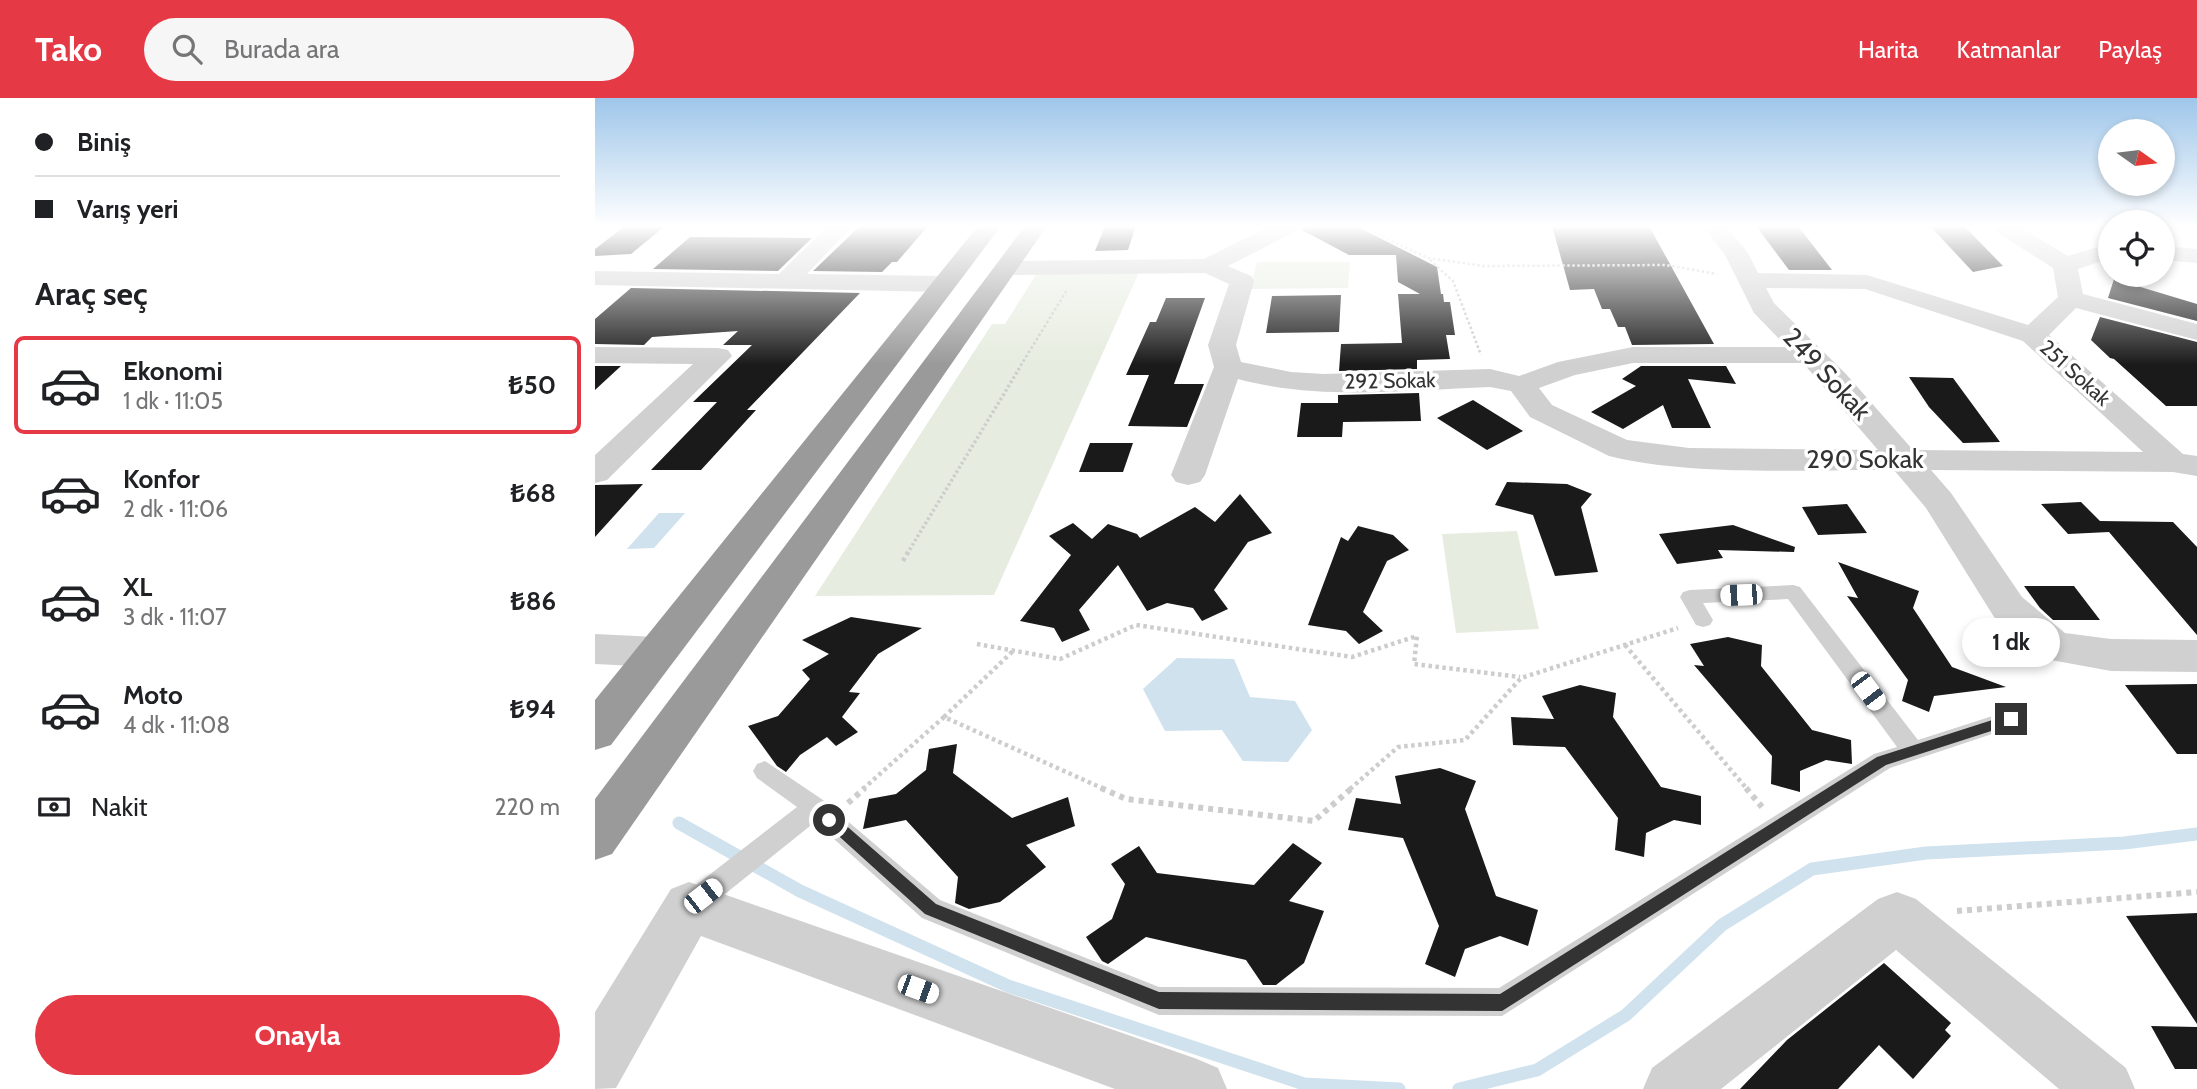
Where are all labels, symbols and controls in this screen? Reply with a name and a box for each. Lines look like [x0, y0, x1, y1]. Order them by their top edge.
search box [144, 18, 634, 81]
text: Tako [35, 29, 102, 69]
icon: search [168, 30, 206, 68]
text: Burada ara [224, 33, 339, 65]
text: Harita [1858, 35, 1919, 64]
text: Katmanlar [1957, 35, 2060, 64]
text: Paylaş [2098, 35, 2162, 64]
north arrow [2098, 119, 2175, 196]
map controls [2098, 119, 2175, 287]
text: Biniş [77, 126, 131, 158]
text: Varış yeri [77, 193, 179, 225]
button: locate [2098, 210, 2175, 287]
text: Araç seç [35, 274, 148, 313]
street label: 249 Sokak [1776, 321, 1878, 427]
street label: 251 Sokak [2035, 334, 2116, 411]
icon: car [39, 354, 102, 417]
text: Ekonomi [123, 355, 223, 387]
street label: 292 Sokak [1344, 367, 1436, 394]
text: ₺50 [508, 369, 556, 401]
text: 1 dk · 11:05 [123, 387, 223, 415]
street label: 290 Sokak [1806, 443, 1924, 475]
icon: car [39, 462, 102, 525]
text: Konfor [123, 463, 200, 495]
text: ₺68 [510, 477, 556, 509]
text: 2 dk · 11:06 [123, 495, 228, 523]
icon: car [39, 570, 102, 633]
text: XL [123, 571, 152, 603]
car [1720, 584, 1763, 606]
text: ₺86 [510, 585, 556, 617]
text: 3 dk · 11:07 [123, 603, 227, 631]
callout: 1 dk [1962, 618, 2060, 666]
text: 1 dk [1992, 628, 2030, 656]
car [1847, 668, 1890, 714]
icon: car [39, 678, 102, 741]
text: Moto [123, 679, 183, 711]
text: ₺94 [510, 693, 556, 725]
route end [1995, 703, 2027, 735]
text: 4 dk · 11:08 [123, 711, 230, 739]
icon: cash [35, 788, 73, 826]
text: Nakit [91, 791, 147, 823]
text: 220 m [494, 793, 560, 821]
route start [813, 804, 845, 836]
car [680, 875, 727, 917]
car [895, 972, 942, 1006]
button: Onayla [35, 995, 560, 1075]

